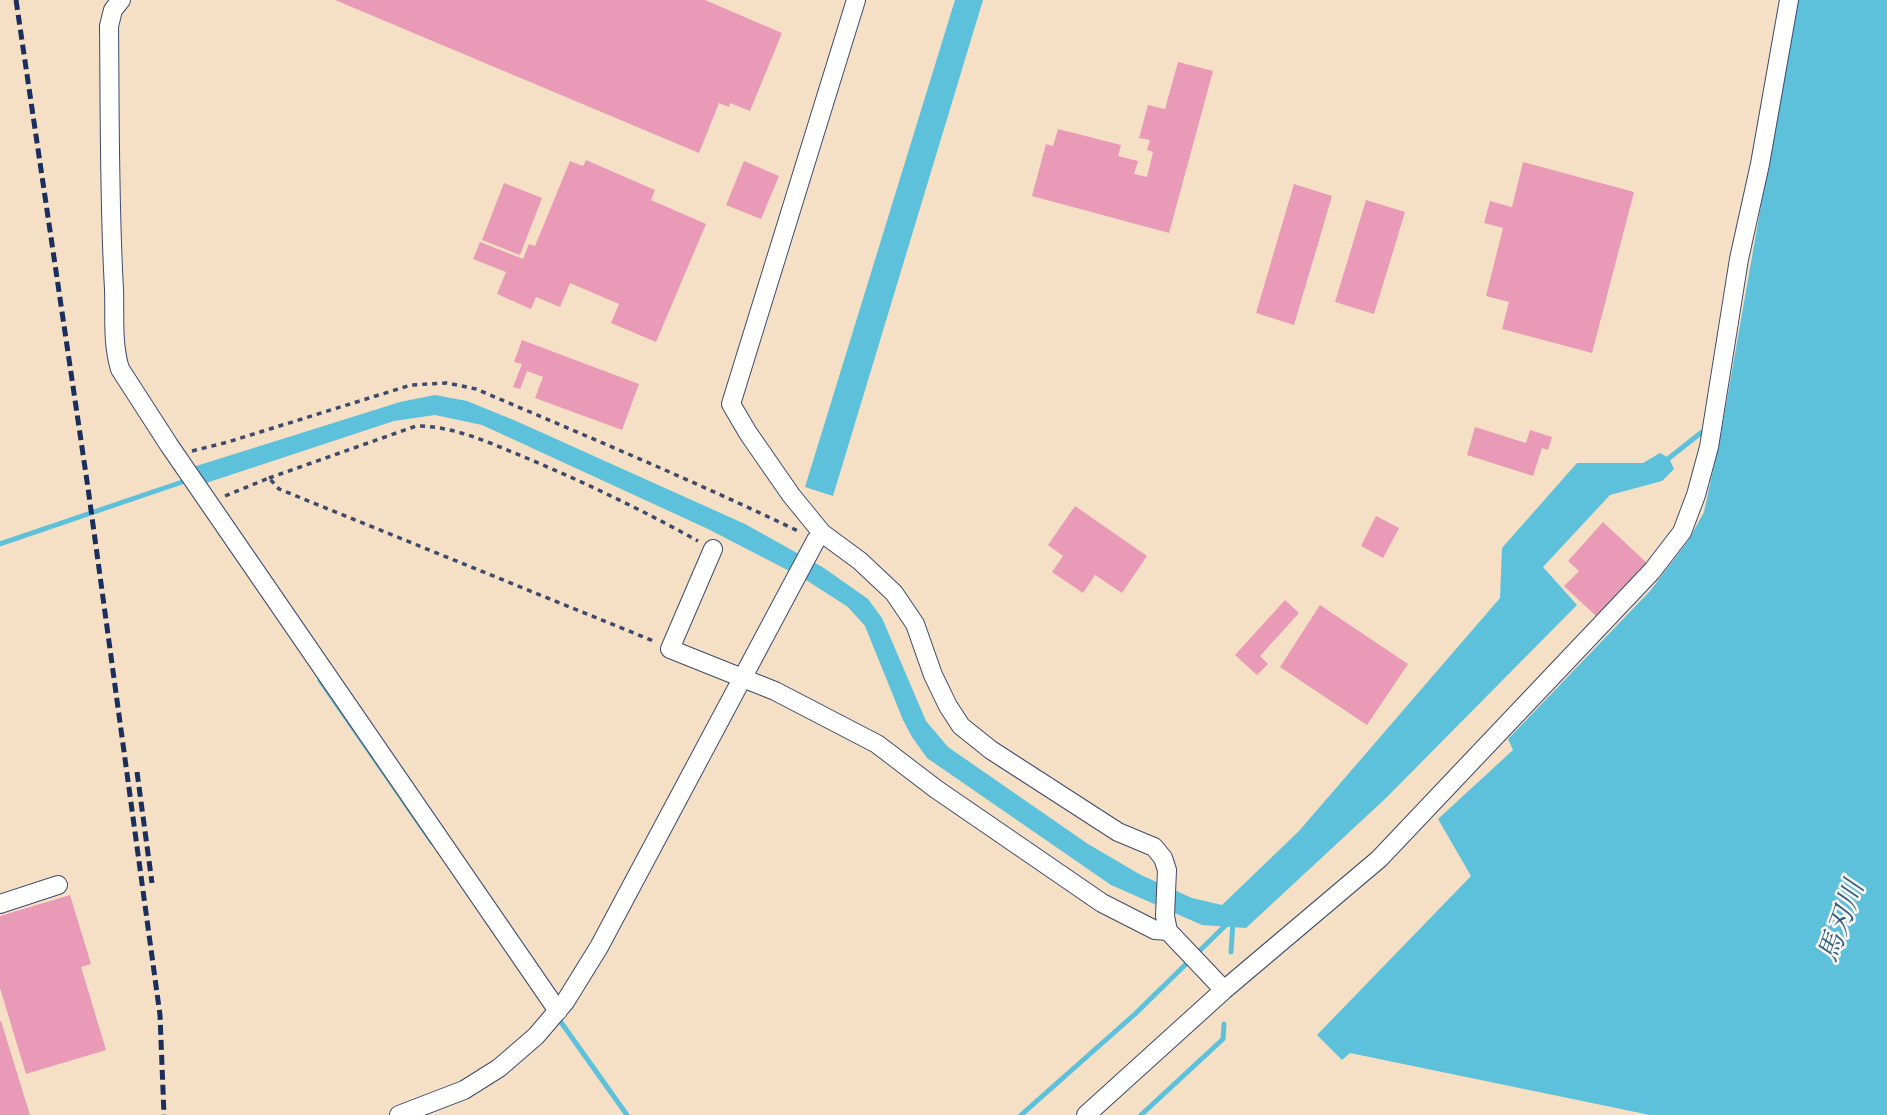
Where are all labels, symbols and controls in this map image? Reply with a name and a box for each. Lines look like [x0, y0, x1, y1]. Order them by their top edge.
water label: 馬刃川 [1813, 877, 1873, 967]

